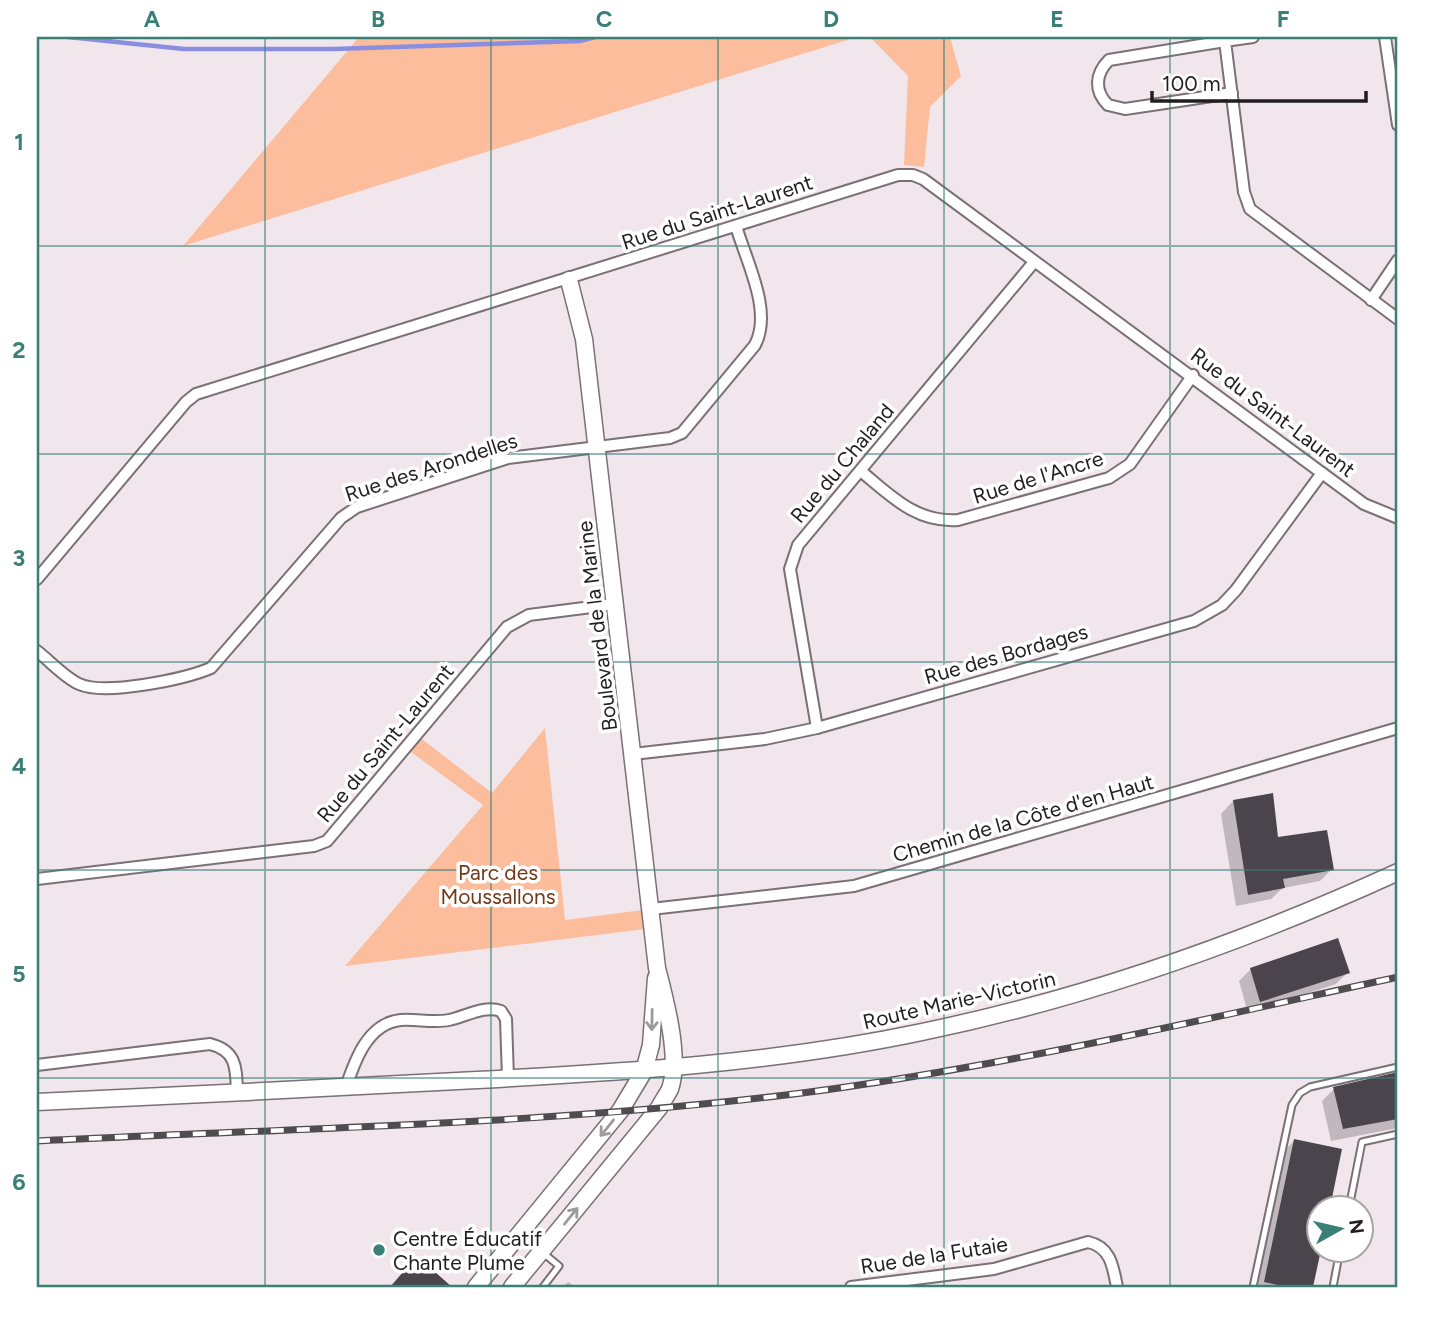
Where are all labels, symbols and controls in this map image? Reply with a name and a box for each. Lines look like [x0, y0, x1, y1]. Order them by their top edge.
text: A [144, 5, 161, 33]
text: B [371, 5, 385, 33]
text: C [596, 5, 613, 33]
text: D [823, 5, 839, 33]
text: E [1050, 5, 1064, 33]
text: F [1277, 5, 1290, 33]
scale bar [1152, 60, 1365, 104]
text: 100 m [1162, 71, 1221, 96]
text: 1 [14, 128, 24, 156]
street label: Rue du Saint-Laurent [618, 169, 816, 255]
text: 2 [12, 336, 26, 364]
street label: Rue du Saint-Laurent [1186, 342, 1360, 482]
street label: Rue du Chaland [785, 398, 899, 528]
street label: Rue des Arondelles [342, 427, 520, 507]
street label: Rue de l'Ancre [970, 445, 1106, 509]
street label: Boulevard de la Marine [572, 519, 622, 733]
text: 3 [13, 544, 25, 572]
street label: Rue des Bordages [921, 619, 1091, 689]
street label: Rue du Saint-Laurent [311, 659, 459, 827]
text: 4 [12, 752, 26, 780]
street label: Chemin de la Côte d'en Haut [890, 769, 1156, 867]
park label: Parc des Moussallons [441, 860, 555, 909]
text: 5 [12, 960, 26, 988]
street label: Route Marie-Victorin [860, 966, 1058, 1034]
one-way arrow [645, 1008, 659, 1031]
one-way arrow [599, 1119, 614, 1137]
text: 6 [12, 1168, 26, 1196]
north arrow [1306, 1194, 1376, 1264]
one-way arrow [563, 1207, 579, 1225]
text: N [1344, 1218, 1369, 1236]
place label: Centre Éducatif Chante Plume [393, 1226, 542, 1275]
street label: Rue de la Futaie [859, 1231, 1009, 1279]
marker: Centre Éducatif Chante Plume [371, 1242, 387, 1258]

